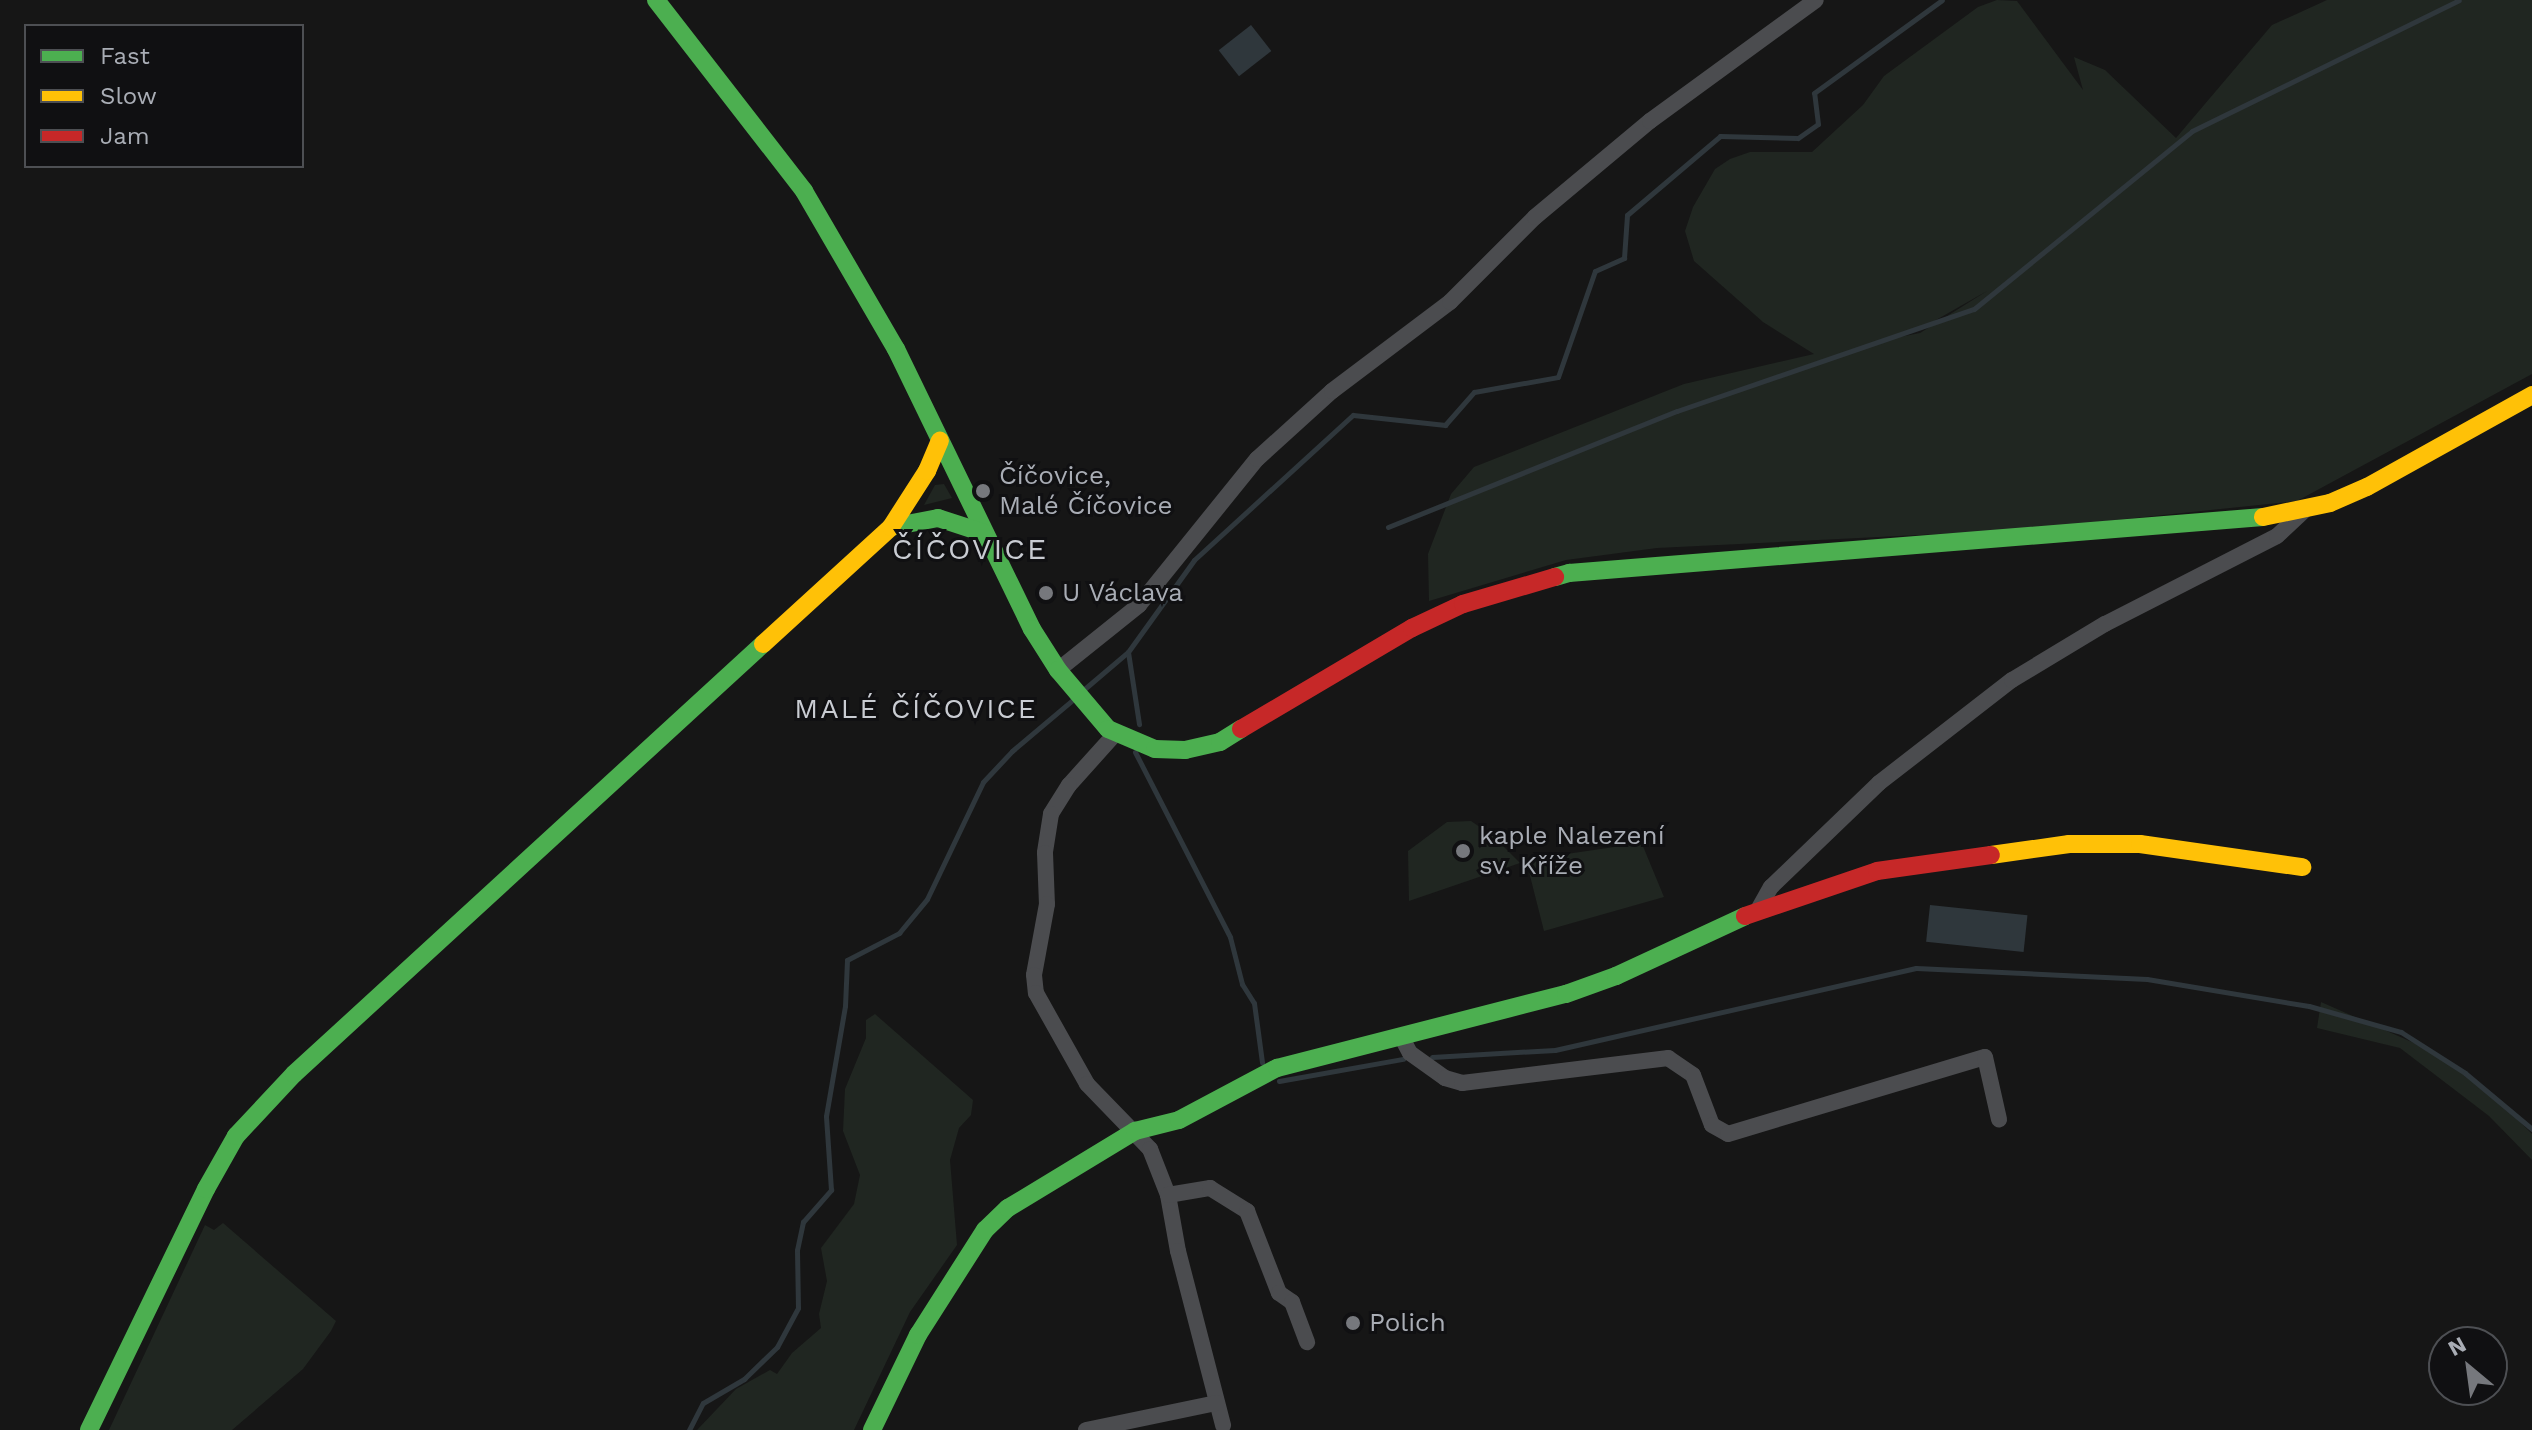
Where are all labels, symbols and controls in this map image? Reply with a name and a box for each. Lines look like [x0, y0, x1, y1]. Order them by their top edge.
legend [24, 24, 304, 168]
text: Fast [100, 42, 150, 70]
text: Slow [100, 82, 157, 110]
text: Jam [100, 122, 150, 150]
place label: Číčovice, Malé Číčovice [999, 460, 1172, 522]
marker: Číčovice, Malé Číčovice [974, 482, 992, 500]
district label: ČÍČOVICE [892, 531, 1048, 567]
place label: U Václava [1062, 577, 1184, 609]
marker: U Václava [1037, 584, 1055, 602]
district label: MALÉ ČÍČOVICE [794, 692, 1038, 726]
place label: kaple Nalezení sv. Kříže [1479, 820, 1665, 882]
marker: kaple Nalezení sv. Kříže [1454, 842, 1472, 860]
place label: Polich [1369, 1307, 1446, 1339]
marker: Polich [1344, 1314, 1362, 1332]
north arrow [2428, 1326, 2508, 1406]
text: N [2444, 1331, 2470, 1361]

